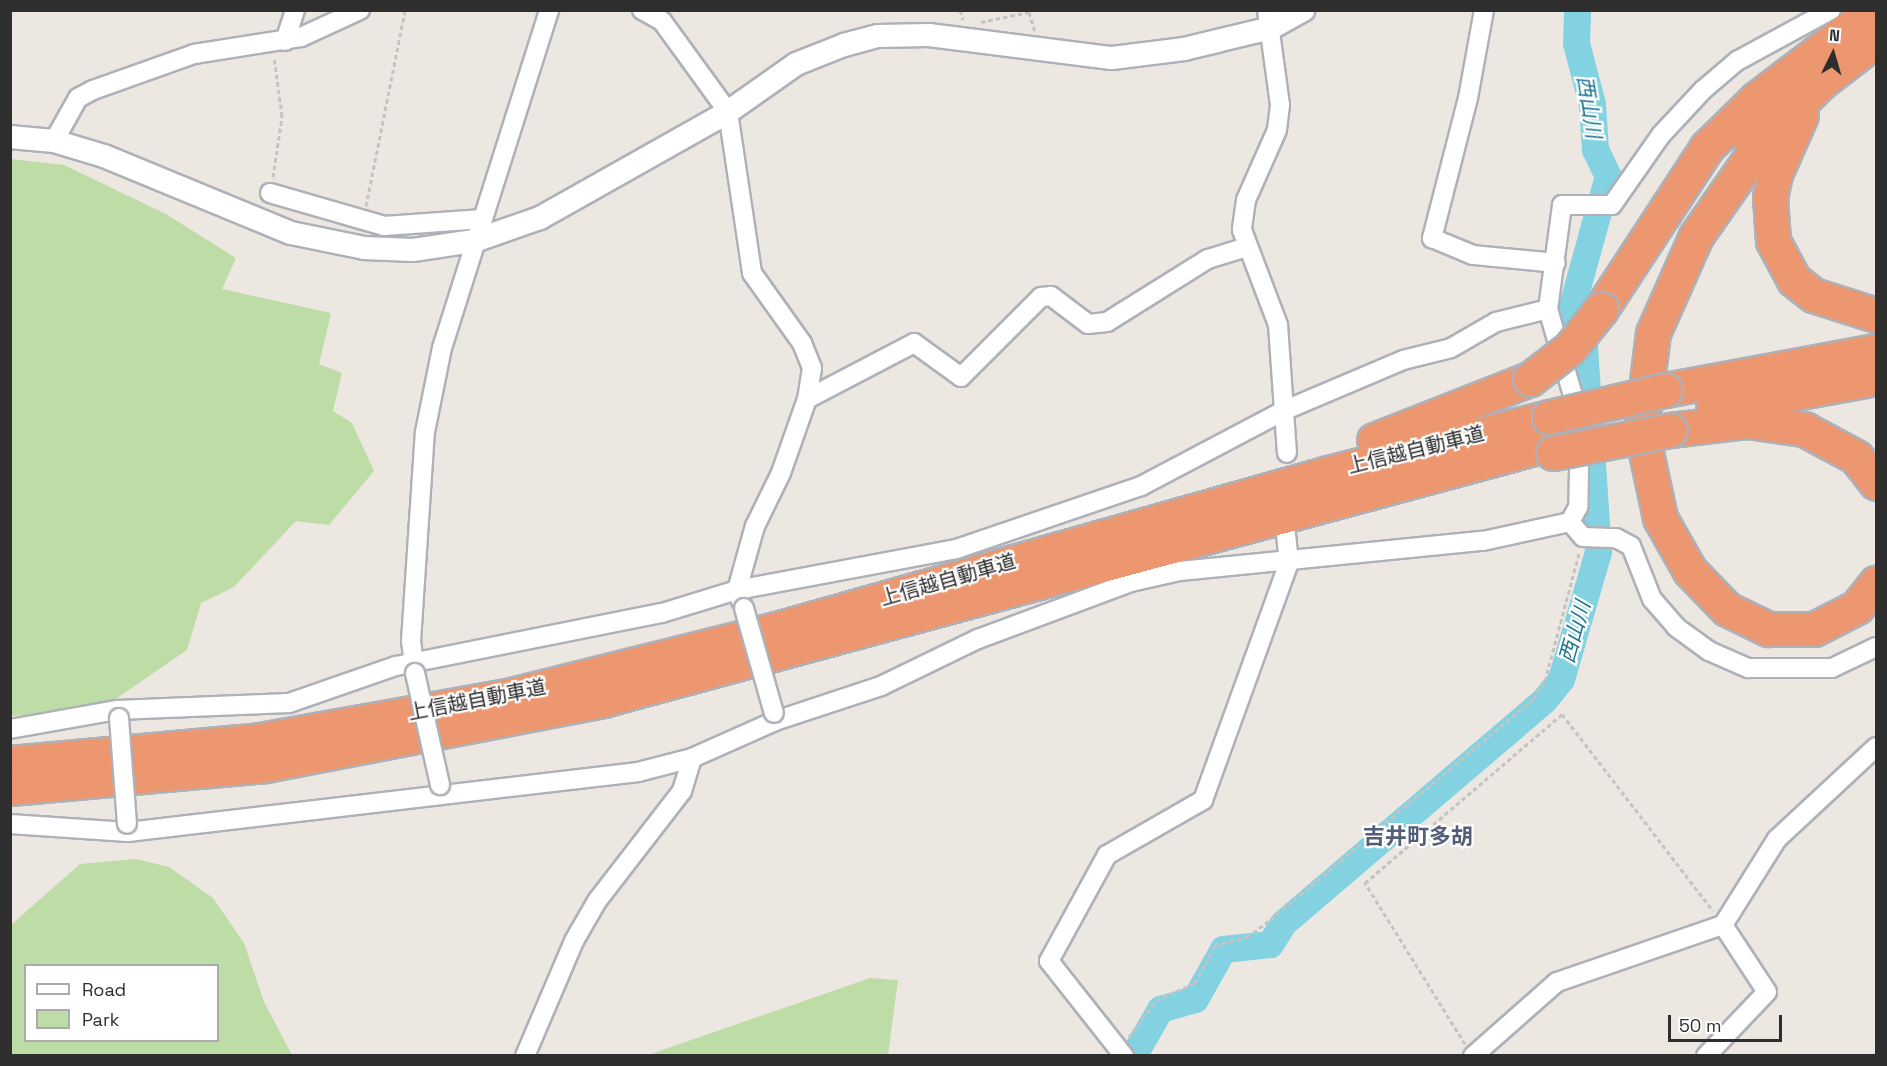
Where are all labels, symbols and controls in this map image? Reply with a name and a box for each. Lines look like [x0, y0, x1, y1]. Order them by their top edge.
north arrow [1803, 24, 1863, 84]
text: N [1828, 25, 1841, 46]
water label: 西山川 [1572, 74, 1606, 140]
street label: 上信越自動車道 [1345, 421, 1487, 479]
street label: 上信越自動車道 [877, 549, 1019, 611]
water label: 西山川 [1554, 598, 1596, 666]
street label: 上信越自動車道 [406, 675, 548, 725]
district label: 吉井町多胡 [1363, 824, 1473, 850]
legend [24, 964, 219, 1042]
text: Road [82, 978, 126, 1001]
scale bar [1671, 1003, 1785, 1041]
text: Park [82, 1008, 119, 1031]
text: 50 m [1679, 1014, 1721, 1037]

